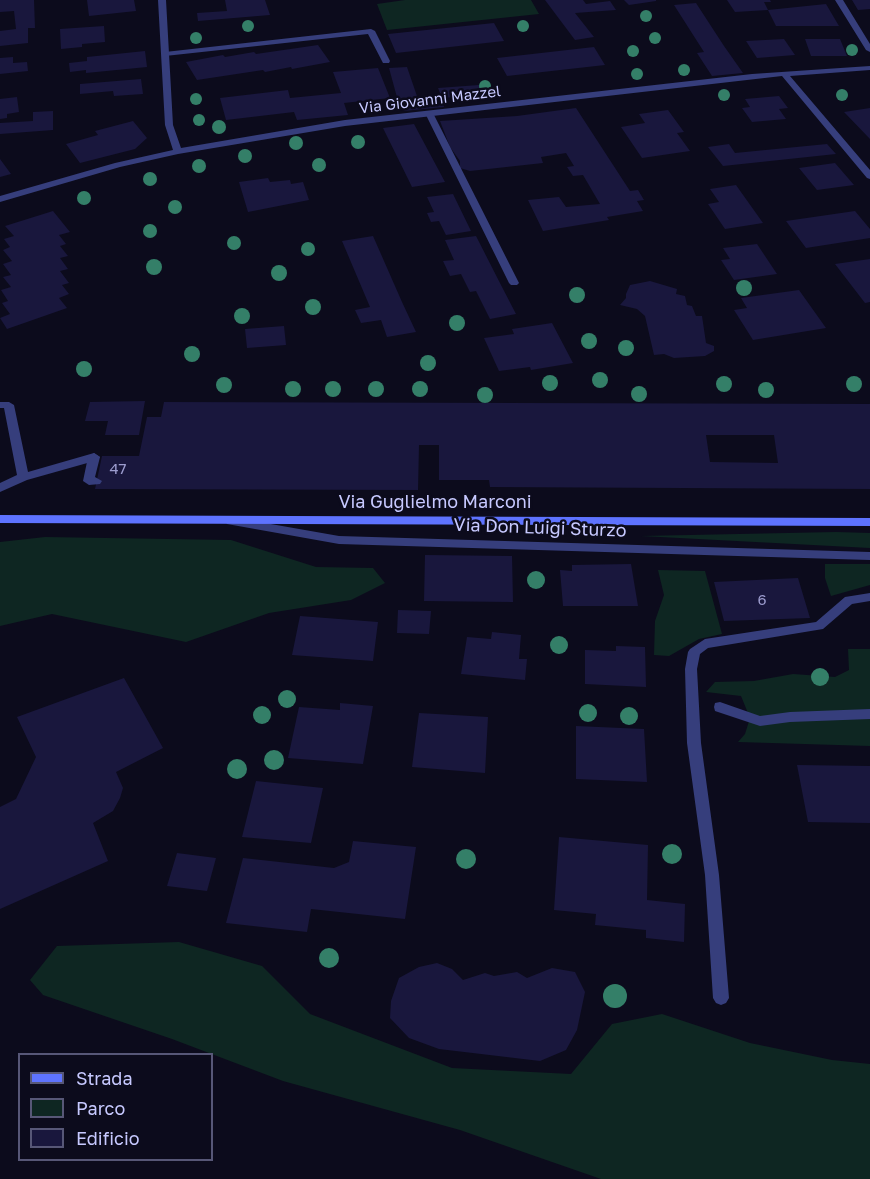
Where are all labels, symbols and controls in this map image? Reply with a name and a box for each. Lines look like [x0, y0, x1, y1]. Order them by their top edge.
street label: Via Giovanni Mazzel [358, 82, 502, 118]
house number: 47 [109, 460, 127, 478]
street label: Via Guglielmo Marconi [338, 491, 532, 513]
street label: Via Don Luigi Sturzo [453, 514, 627, 542]
house number: 6 [757, 591, 767, 609]
legend [18, 1053, 213, 1161]
text: Strada [76, 1067, 133, 1089]
text: Parco [76, 1097, 125, 1119]
text: Edificio [76, 1127, 140, 1149]

